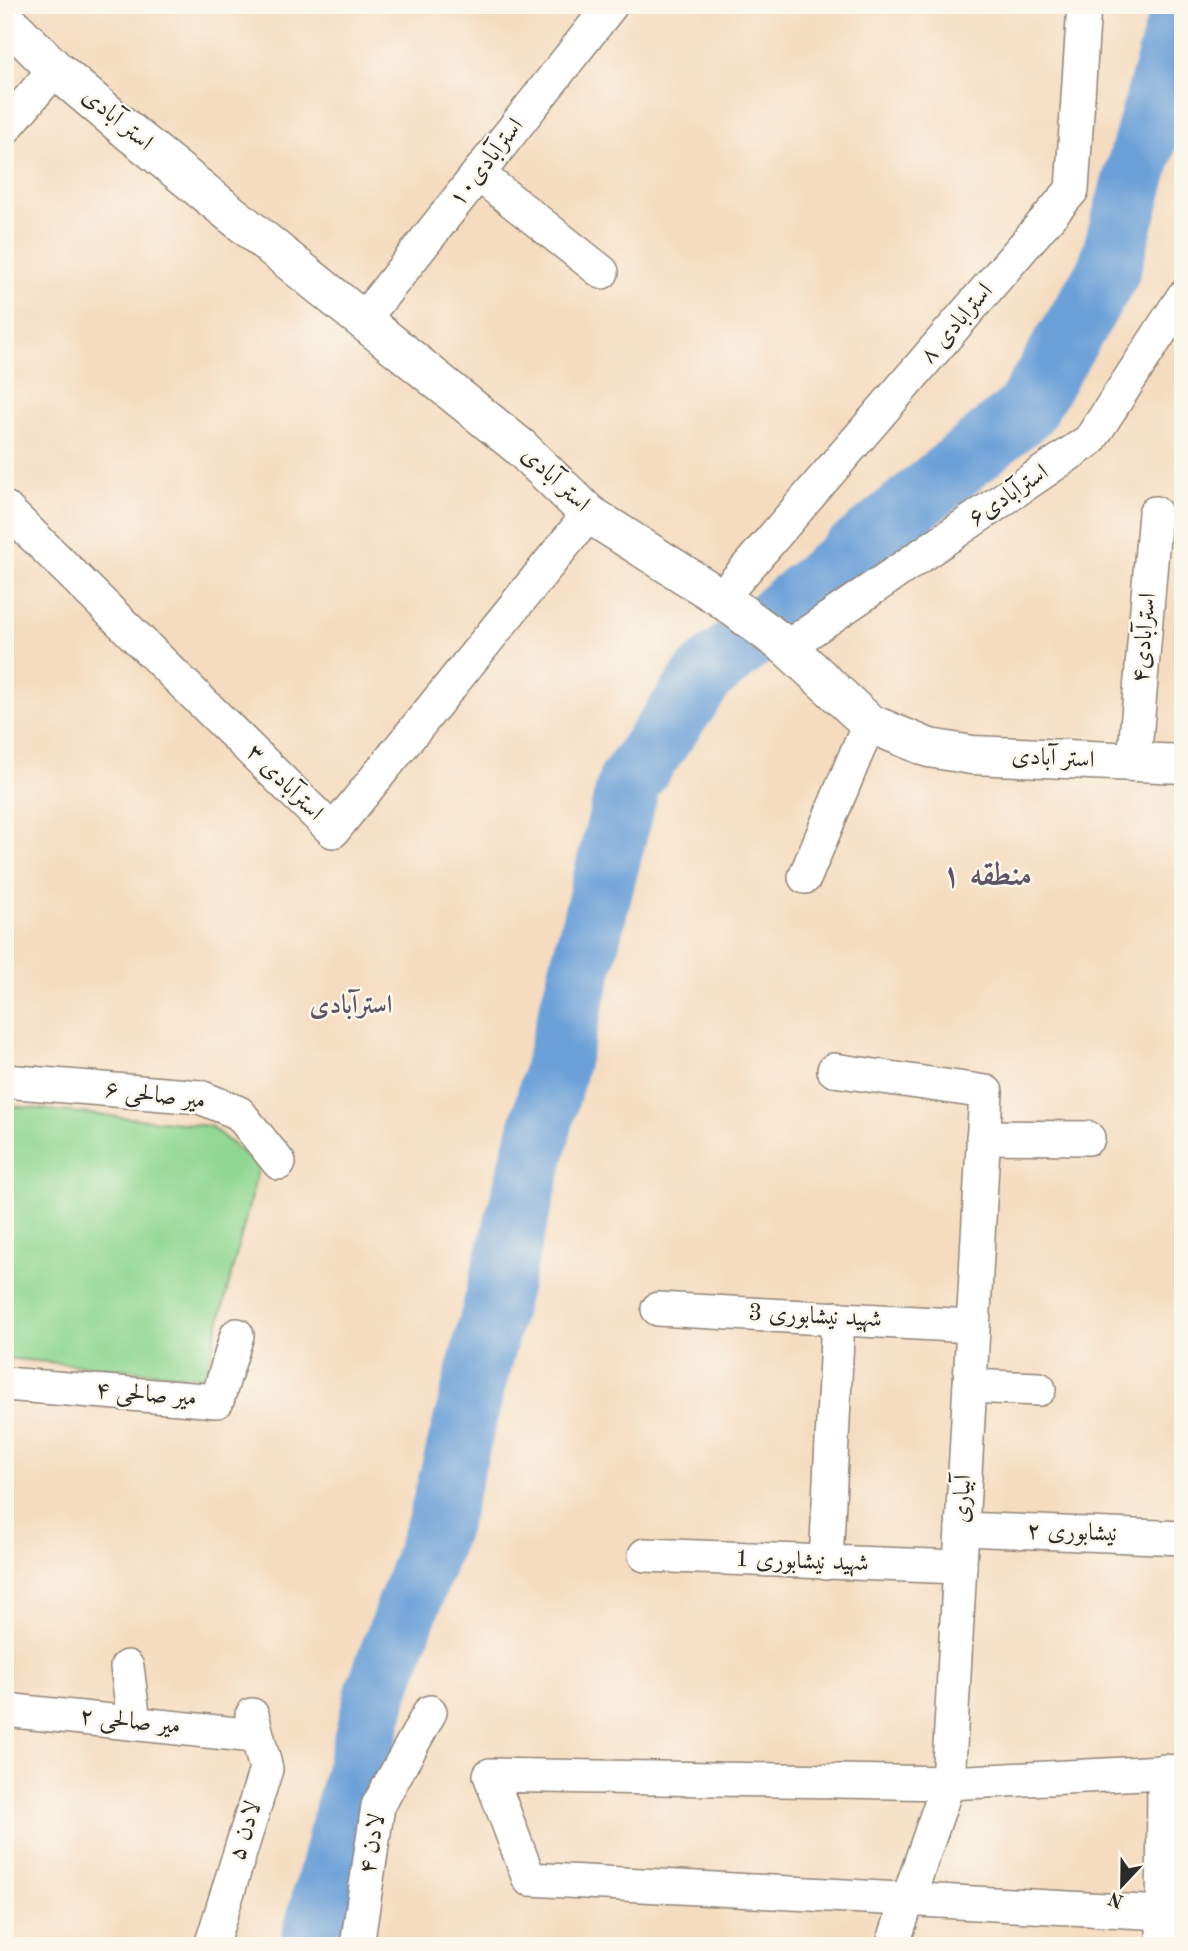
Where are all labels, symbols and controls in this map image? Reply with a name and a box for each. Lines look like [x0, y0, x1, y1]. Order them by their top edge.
street label: استر آبادی [77, 81, 159, 156]
street label: استرآبادی۱۰ [442, 112, 529, 212]
street label: ۸ استرابادی [916, 279, 998, 369]
street label: استر آبادی [516, 440, 596, 517]
street label: استرآبادی۶ [963, 457, 1053, 531]
street label: استرآبادی۴ [1125, 592, 1161, 684]
street label: استرآبادی ۳ [241, 737, 330, 826]
street label: استر آبادی [1011, 741, 1095, 773]
district label: منطقه ۱ [942, 861, 1032, 893]
district label: استرآبادی [310, 988, 392, 1020]
street label: ۶ میر صالحی [103, 1078, 207, 1117]
street label: شهید نیشابوری 3 [748, 1302, 882, 1333]
street label: ۴ میر صالحی [94, 1379, 198, 1414]
street label: آبیاری [946, 1471, 976, 1524]
street label: نیشابوری ۲ [1026, 1519, 1118, 1548]
street label: شهید نیشابوری 1 [735, 1548, 869, 1577]
street label: ۲ میر صالحی [78, 1705, 182, 1742]
street label: ۵ لادن [226, 1798, 266, 1864]
street label: ۴ لادن [356, 1812, 390, 1876]
north arrow [1086, 1850, 1156, 1920]
text: N [1106, 1887, 1127, 1910]

